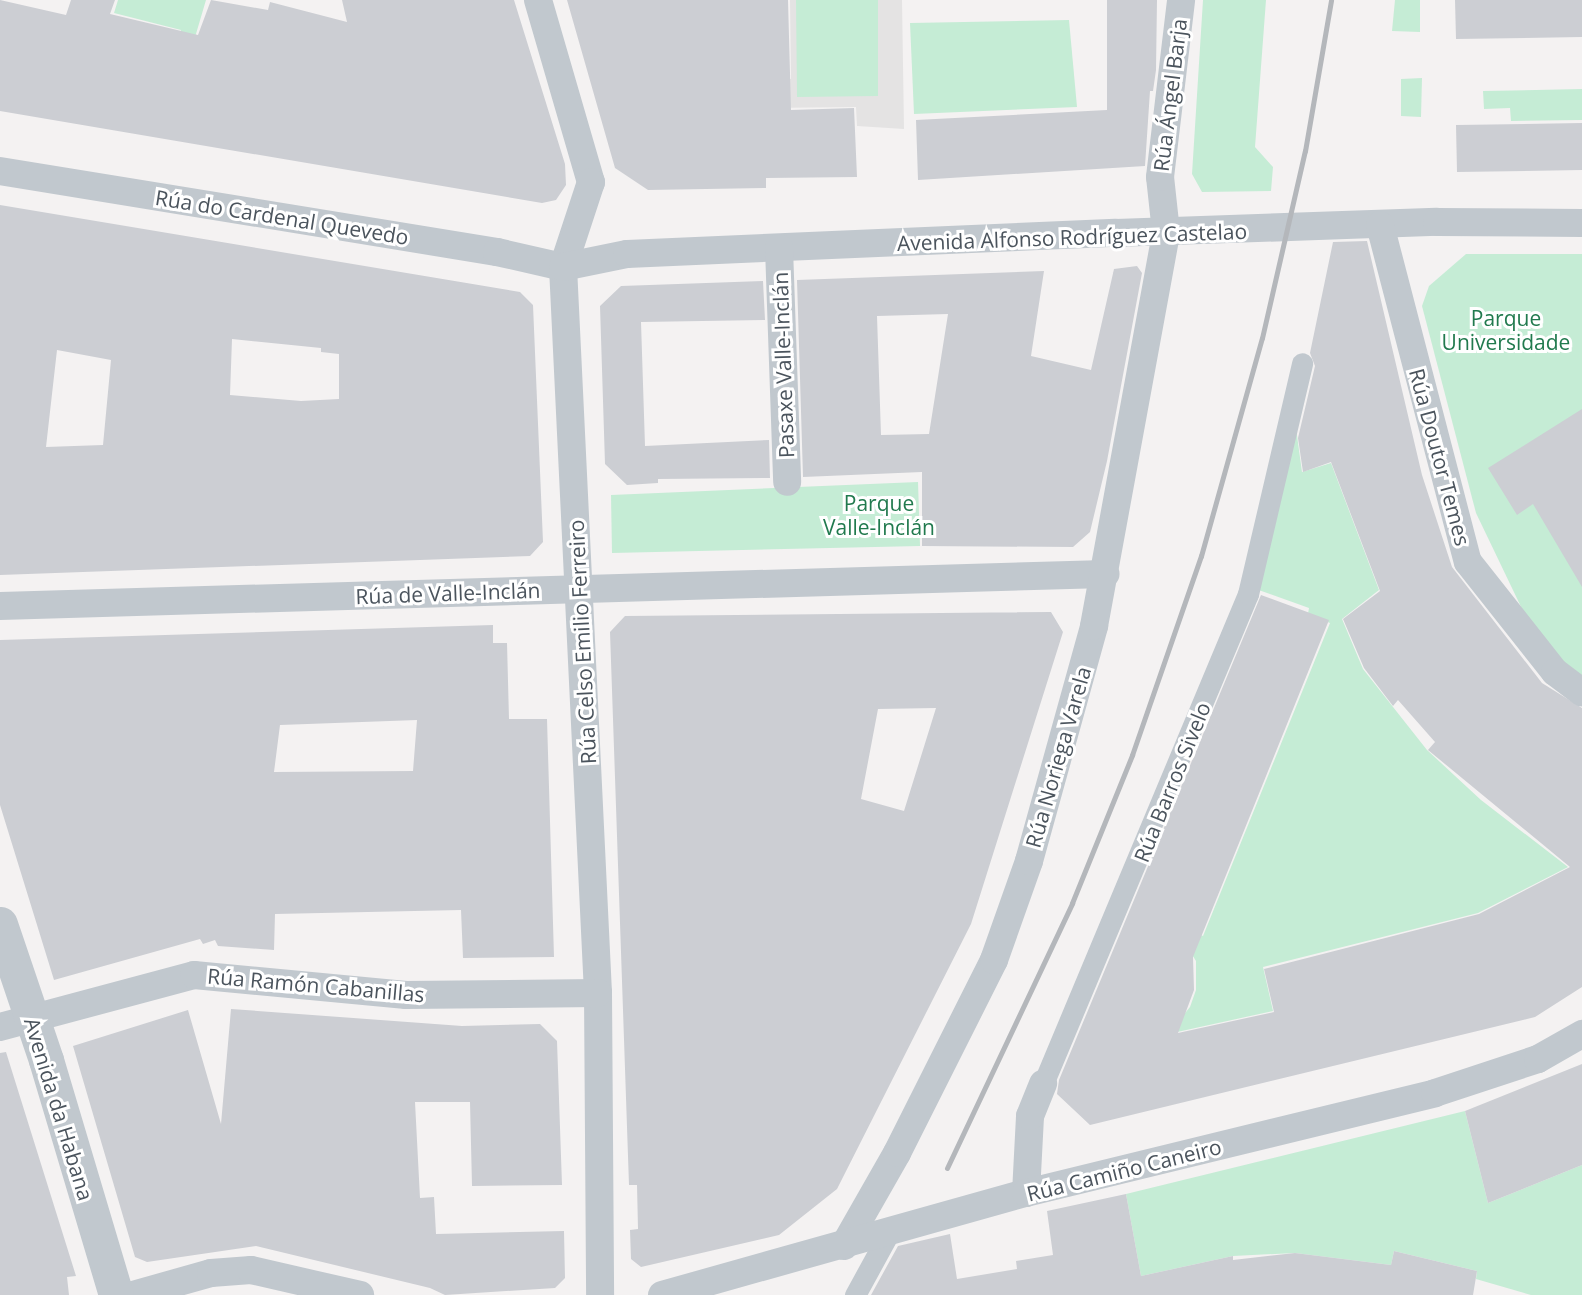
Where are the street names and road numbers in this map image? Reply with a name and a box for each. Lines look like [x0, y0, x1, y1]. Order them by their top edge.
street label: Rúa Ángel Barja [1148, 17, 1192, 173]
street label: Rúa do Cardenal Quevedo [154, 185, 410, 249]
street label: Avenida Alfonso Rodríguez Castelao [896, 218, 1248, 256]
street label: Pasaxe Valle-Inclán [767, 272, 799, 458]
street label: Rúa Doutor Temes [1404, 366, 1476, 548]
street label: Rúa Celso Emilio Ferreiro [563, 519, 601, 765]
street label: Rúa de Valle-Inclán [355, 577, 541, 609]
street label: Rúa Noriega Varela [1020, 664, 1096, 850]
street label: Rúa Barros Sivelo [1128, 698, 1216, 866]
street label: Rúa Ramón Cabanillas [206, 963, 426, 1007]
street label: Avenida da Habana [19, 1015, 99, 1203]
street label: Rúa Camiño Caneiro [1024, 1134, 1224, 1206]

